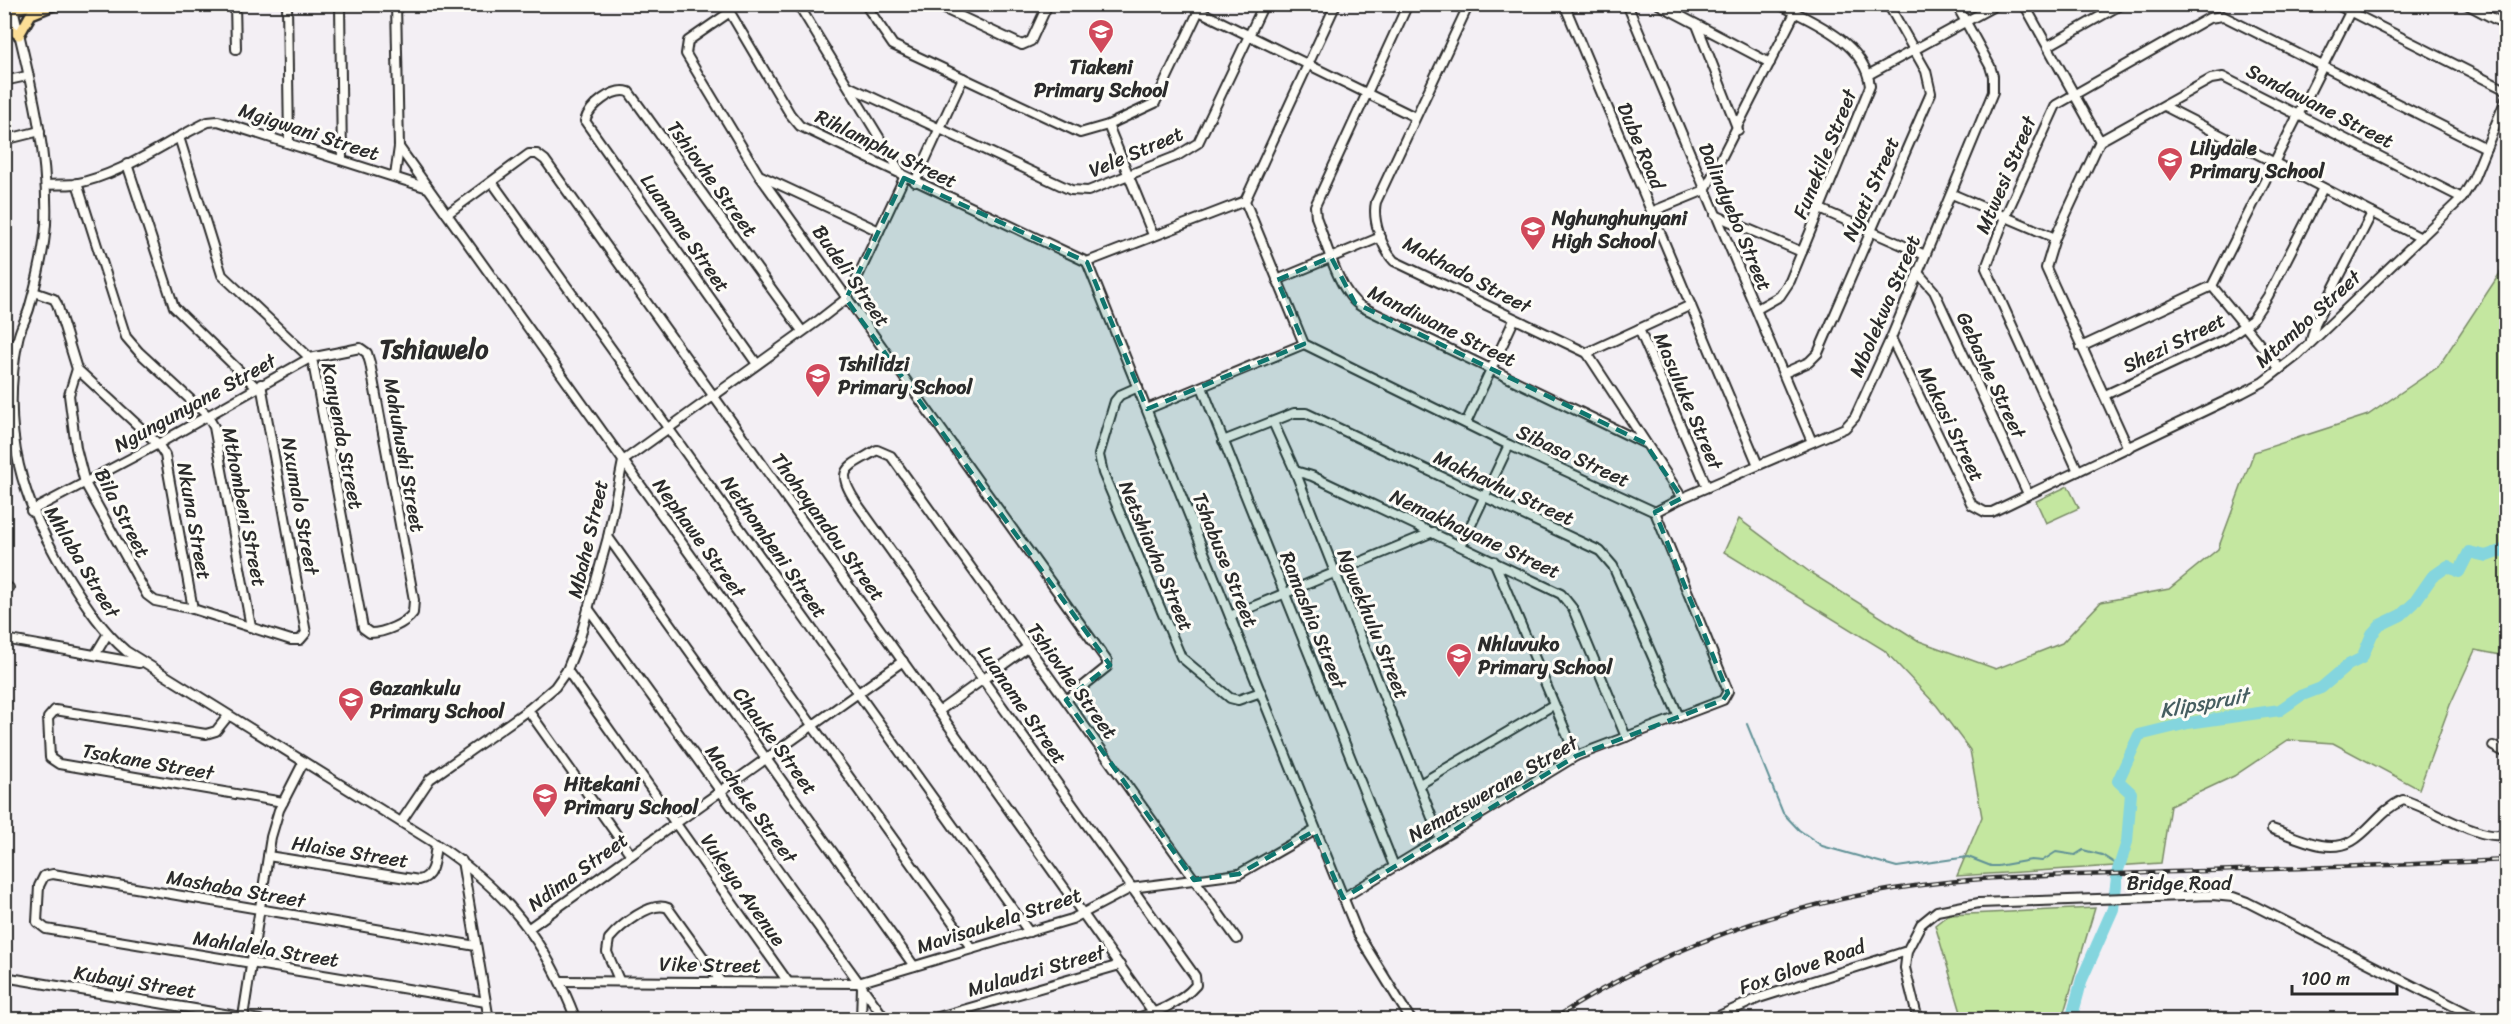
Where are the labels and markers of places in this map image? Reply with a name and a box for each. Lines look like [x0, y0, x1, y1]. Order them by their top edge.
school or university icon: Tiakeni Primary School [1086, 17, 1116, 55]
place label: Tiakeni Primary School [1034, 50, 1169, 108]
place label: Lilydale Primary School [2190, 131, 2325, 189]
school or university icon: Lilydale Primary School [2155, 145, 2185, 183]
place label: Nghunghunyani High School [1551, 201, 1688, 259]
school or university icon: Nghunghunyani High School [1518, 214, 1548, 252]
place label: Tshilidzi Primary School [838, 347, 973, 405]
school or university icon: Tshilidzi Primary School [803, 361, 833, 399]
place label: Nhluvuko Primary School [1477, 627, 1613, 685]
school or university icon: Nhluvuko Primary School [1444, 641, 1474, 679]
place label: Gazankulu Primary School [369, 671, 505, 729]
school or university icon: Gazankulu Primary School [336, 685, 366, 723]
place label: Hitekani Primary School [563, 767, 699, 825]
school or university icon: Hitekani Primary School [530, 781, 560, 819]

